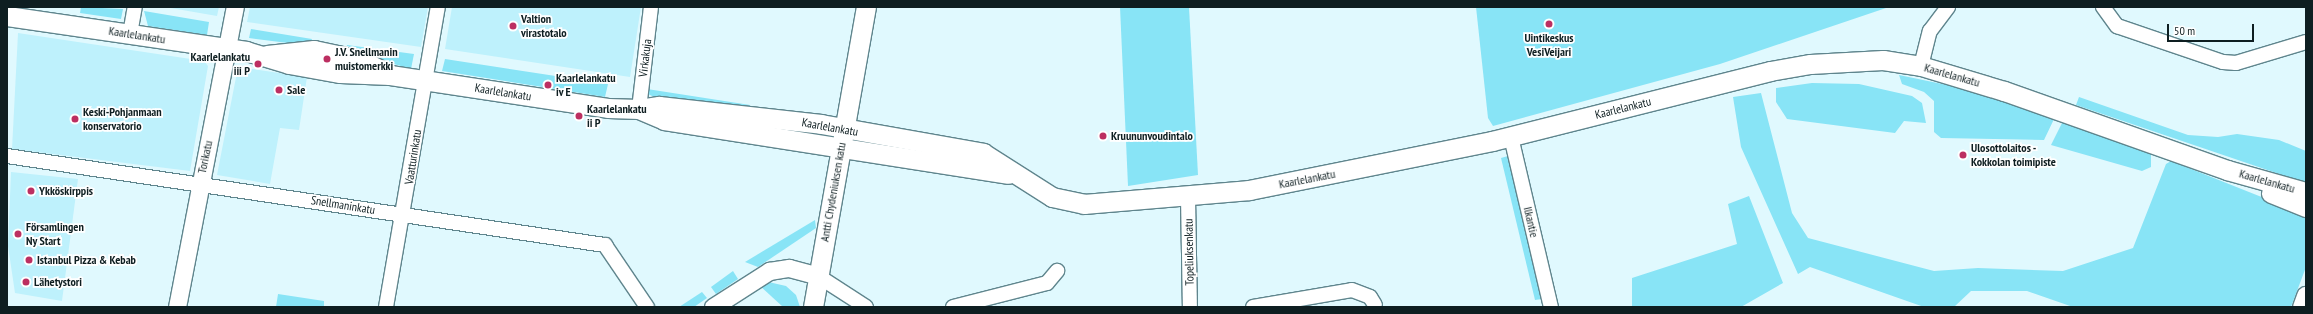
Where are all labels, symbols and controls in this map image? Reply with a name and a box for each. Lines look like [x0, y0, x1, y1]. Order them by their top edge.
place label: Valtion virastotalo [521, 12, 567, 40]
scale bar [2169, 16, 2256, 42]
marker: Uintikeskus VesiVeijari [1544, 19, 1554, 29]
marker: Valtion virastotalo [508, 21, 518, 31]
street label: Kaarlelankatu [108, 23, 166, 47]
text: 50 m [2174, 23, 2195, 38]
place label: Uintikeskus VesiVeijari [1524, 31, 1574, 59]
street label: Virkakuja [636, 38, 654, 78]
place label: J.V. Snellmanin muistomerkki [335, 45, 398, 73]
place label: Kaarlelankatu iii P [190, 50, 250, 78]
marker: J.V. Snellmanin muistomerkki [322, 54, 332, 64]
marker: Kaarlelankatu iii P [253, 59, 263, 69]
street label: Kaarlelankatu [1923, 60, 1981, 90]
place label: Kaarlelankatu iv E [556, 71, 616, 99]
street label: Kaarlelankatu [474, 80, 532, 104]
marker: Kaarlelankatu iv E [543, 80, 553, 90]
place label: Sale [287, 83, 305, 97]
marker: Sale [274, 85, 284, 95]
street label: Kaarlelankatu [1594, 94, 1652, 122]
place label: Kaarlelankatu ii P [587, 102, 647, 130]
place label: Keski-Pohjanmaan konservatorio [83, 105, 162, 133]
marker: Kaarlelankatu ii P [574, 111, 584, 121]
marker: Keski-Pohjanmaan konservatorio [70, 114, 80, 124]
street label: Kaarlelankatu [801, 115, 859, 139]
street label: Vaatturinkatu [402, 128, 424, 186]
place label: Kruununvoudintalo [1111, 129, 1193, 143]
marker: Kruununvoudintalo [1098, 131, 1108, 141]
street label: Torikatu [195, 139, 215, 175]
street label: Antti Chydeniuksen katu [817, 141, 849, 243]
place label: Ulosottolaitos - Kokkolan toimipiste [1971, 141, 2056, 169]
marker: Ulosottolaitos - Kokkolan toimipiste [1958, 150, 1968, 160]
street label: Kaarlelankatu [1278, 166, 1336, 192]
street label: Kaarlelankatu [2238, 166, 2296, 196]
place label: Ykköskirppis [39, 184, 93, 198]
marker: Ykköskirppis [26, 186, 36, 196]
street label: Snellmaninkatu [310, 193, 376, 217]
street label: Ilkantie [1520, 205, 1542, 239]
street label: Topeliuksenkatu [1181, 218, 1197, 286]
place label: Församlingen Ny Start [26, 220, 84, 248]
marker: Församlingen Ny Start [13, 229, 23, 239]
place label: Istanbul Pizza & Kebab [37, 253, 136, 267]
marker: Istanbul Pizza & Kebab [24, 255, 34, 265]
place label: Lähetystori [34, 275, 82, 289]
marker: Lähetystori [21, 277, 31, 287]

